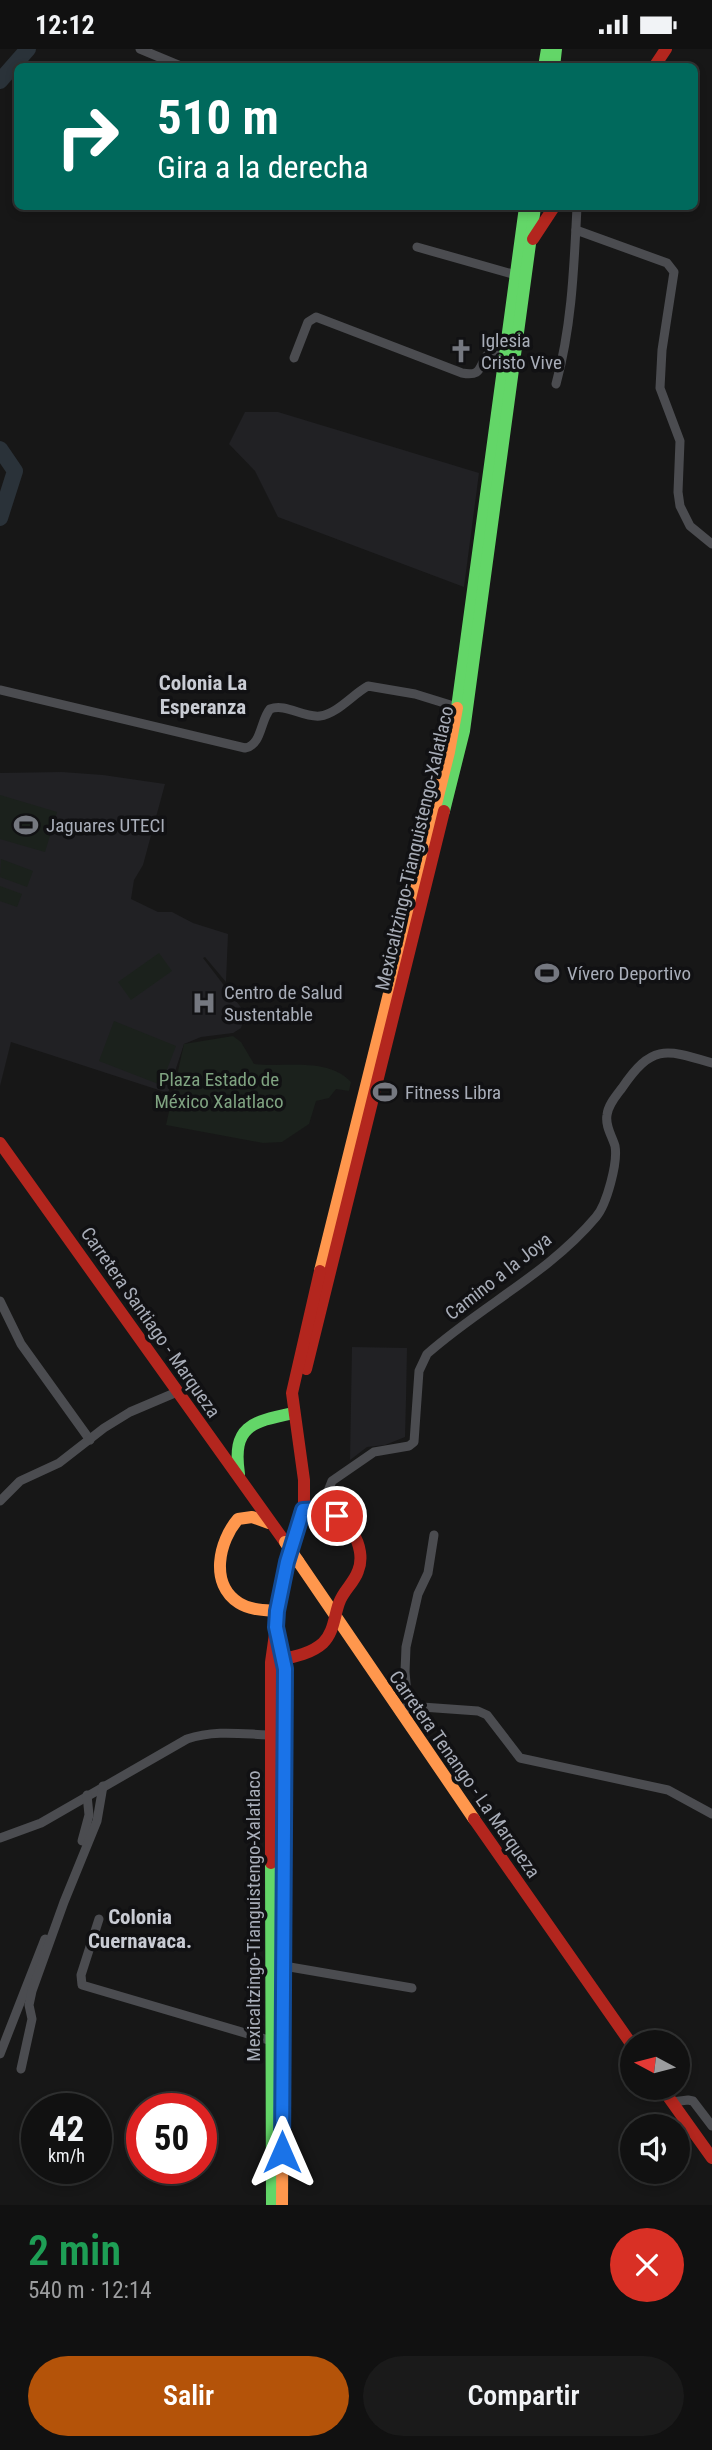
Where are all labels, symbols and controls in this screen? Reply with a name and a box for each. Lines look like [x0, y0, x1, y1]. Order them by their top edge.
text: 12:12 [35, 10, 95, 40]
text: 510 m [157, 89, 279, 146]
icon: right [42, 91, 133, 182]
text: Gira a la derecha [157, 148, 369, 186]
place label: Iglesia Cristo Vive [481, 329, 562, 374]
church icon: Iglesia Cristo Vive [447, 337, 475, 365]
district label: Colonia La Esperanza [159, 671, 247, 719]
street label: Mexicaltzingo-Tianguistengo-Xalatlaco [371, 704, 458, 993]
sports icon: Jaguares UTECI [12, 811, 40, 839]
place label: Jaguares UTECI [46, 814, 165, 837]
sports icon: Vívero Deportivo [533, 959, 561, 987]
place label: Vívero Deportivo [567, 962, 691, 985]
place label: Centro de Salud Sustentable [224, 981, 343, 1026]
hospital icon: Centro de Salud Sustentable [190, 989, 218, 1017]
park label: Plaza Estado de México Xalatlaco [154, 1068, 284, 1113]
sports icon: Fitness Libra [371, 1078, 399, 1106]
place label: Fitness Libra [405, 1081, 501, 1104]
street label: Carretera Santiago - Marqueza [76, 1223, 225, 1422]
street label: Camino a la Joya [441, 1228, 556, 1325]
pin [307, 1486, 367, 1546]
icon: arrive [318, 1497, 356, 1535]
street label: Carretera Tenango - La Marqueza [384, 1666, 545, 1882]
street label: Mexicaltzingo-Tianguistengo-Xalatlaco [242, 1770, 265, 2062]
district label: Colonia Cuernavaca. [88, 1905, 192, 1953]
north arrow [620, 2030, 690, 2100]
map controls [620, 2030, 690, 2184]
speed limit sign: 50 [126, 2093, 217, 2184]
text: 42 [49, 2109, 84, 2150]
button: sound [620, 2114, 690, 2184]
position arrow [245, 2115, 319, 2189]
text: km/h [48, 2145, 85, 2166]
text: 2 min [28, 2226, 121, 2275]
button: close [610, 2228, 684, 2302]
text: 540 m · 12:14 [28, 2277, 152, 2304]
button: Salir [28, 2356, 349, 2436]
button: Compartir [363, 2356, 684, 2436]

